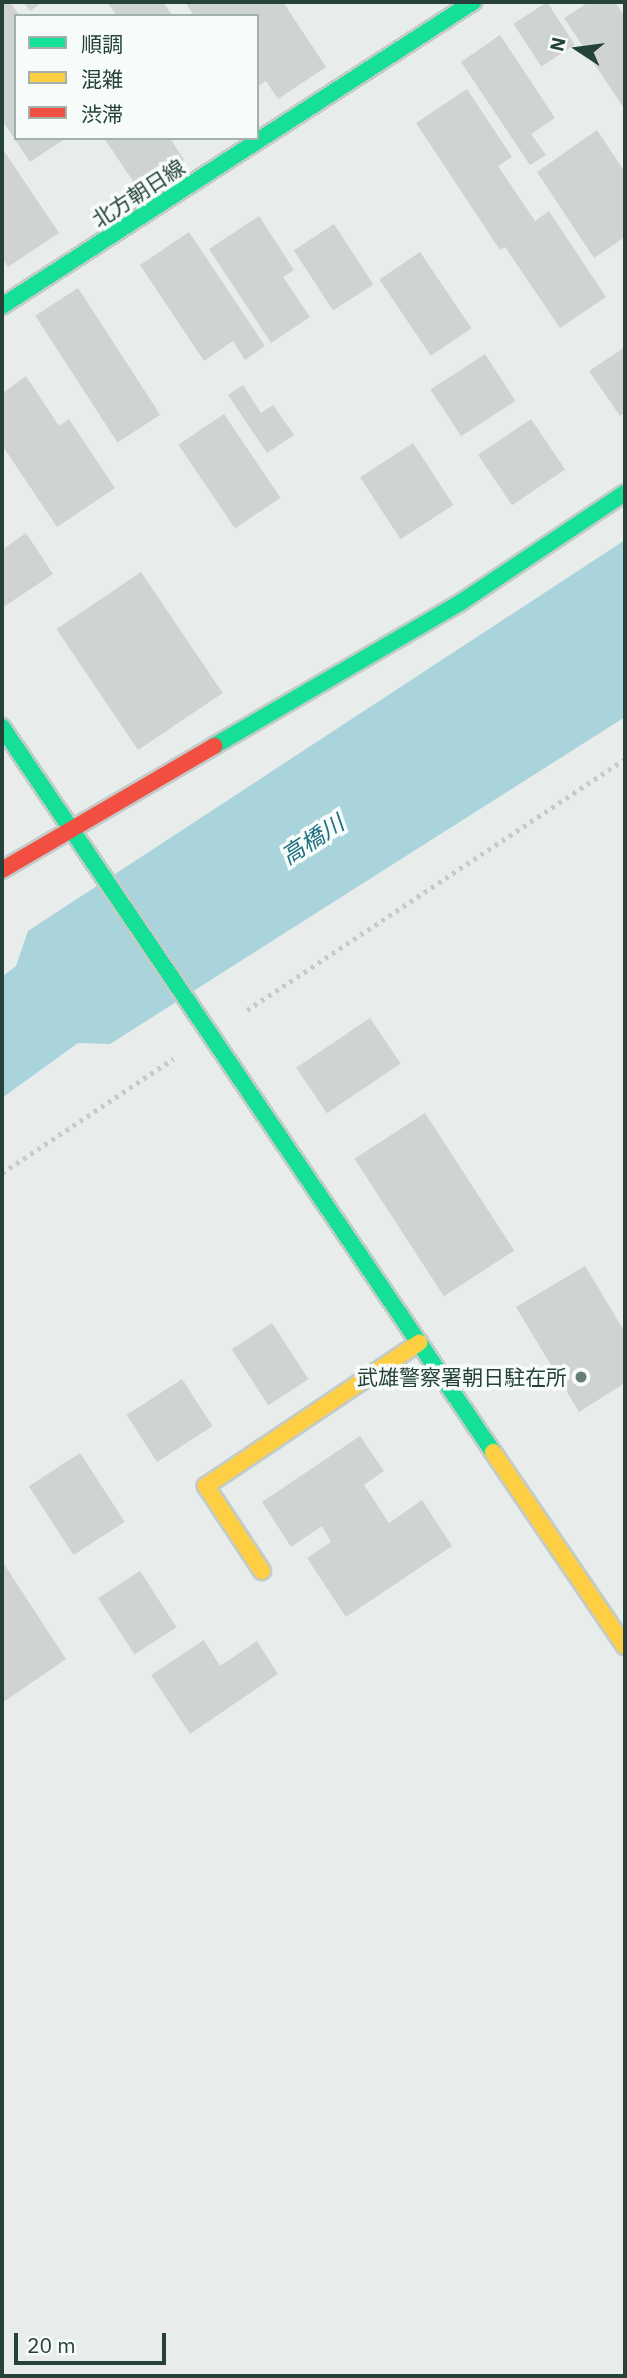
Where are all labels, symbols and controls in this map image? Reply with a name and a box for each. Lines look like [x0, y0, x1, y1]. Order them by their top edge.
legend [14, 14, 259, 140]
north arrow [543, 14, 613, 84]
text: 順調 [81, 30, 123, 58]
text: N [544, 35, 571, 54]
text: 混雑 [81, 65, 123, 93]
text: 渋滞 [81, 100, 123, 128]
street label: 北方朝日線 [87, 154, 189, 232]
water label: 高橋川 [276, 809, 348, 869]
place label: 武雄警察署朝日駐在所 [357, 1364, 567, 1390]
marker: 武雄警察署朝日駐在所 [573, 1369, 589, 1385]
scale bar [18, 2318, 170, 2362]
text: 20 m [27, 2331, 76, 2359]

